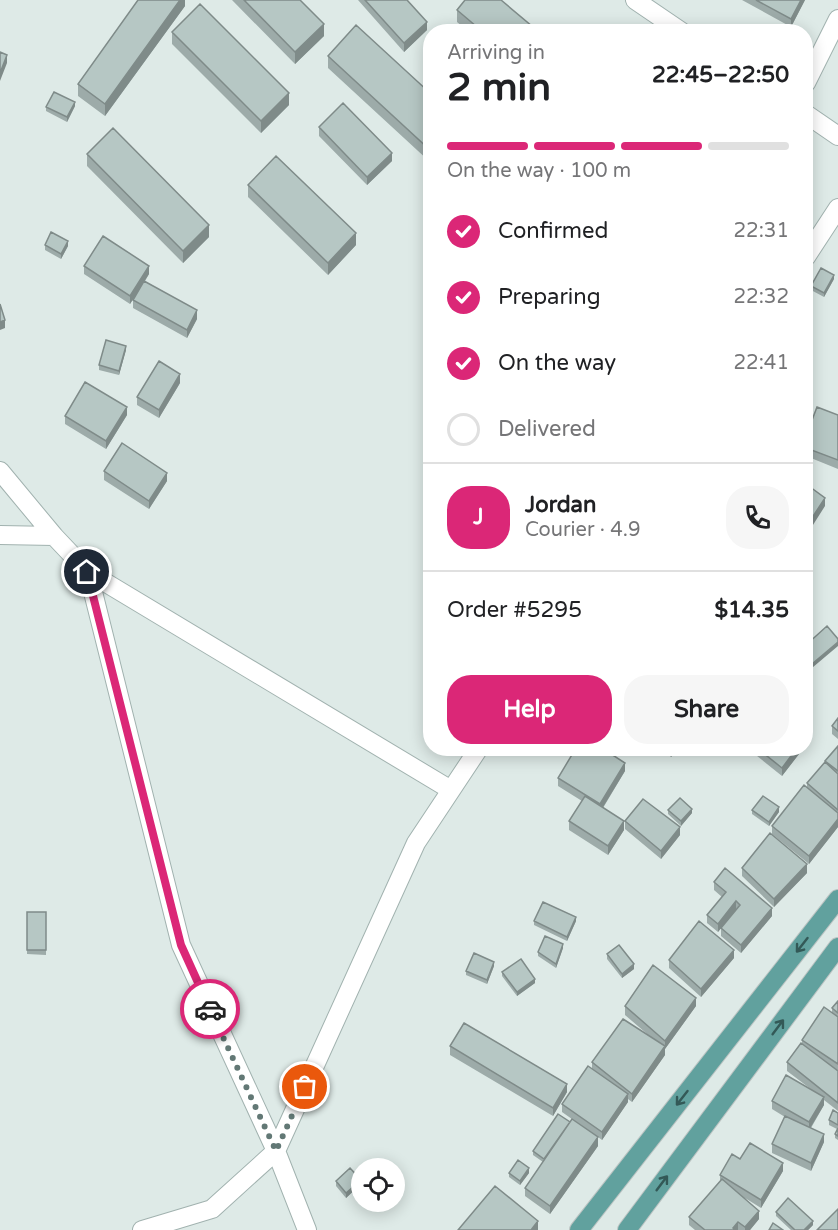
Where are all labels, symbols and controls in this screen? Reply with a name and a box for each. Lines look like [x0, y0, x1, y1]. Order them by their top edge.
text: Arriving in [447, 41, 545, 65]
text: 22:45–22:50 [652, 62, 789, 88]
text: 2 min [447, 64, 551, 111]
text: On the way · 100 m [447, 159, 631, 183]
icon: check [447, 215, 480, 248]
text: Confirmed [498, 218, 608, 244]
text: 22:31 [734, 219, 789, 243]
icon: check [447, 281, 480, 314]
text: Preparing [498, 284, 601, 310]
text: 22:32 [734, 285, 789, 309]
icon: check [447, 347, 480, 380]
text: On the way [498, 350, 616, 376]
text: 22:41 [734, 351, 789, 375]
text: Delivered [498, 416, 596, 442]
button: phone [726, 486, 789, 549]
text: Jordan [525, 492, 596, 518]
text: J [473, 504, 484, 530]
text: Courier · 4.9 [525, 518, 640, 542]
pin [61, 546, 112, 597]
icon: home [70, 555, 103, 588]
text: Order #5295 [447, 597, 582, 623]
text: $14.35 [714, 597, 789, 623]
button: Help [447, 675, 612, 744]
button: Share [624, 675, 789, 744]
one-way arrow [795, 936, 808, 952]
courier [180, 979, 240, 1039]
icon: car [194, 993, 227, 1026]
one-way arrow [772, 1019, 785, 1035]
pin [279, 1061, 330, 1112]
icon: bag [288, 1070, 321, 1103]
one-way arrow [675, 1090, 688, 1106]
map controls [351, 1158, 405, 1212]
button: locate [351, 1158, 405, 1212]
one-way arrow [655, 1176, 668, 1192]

